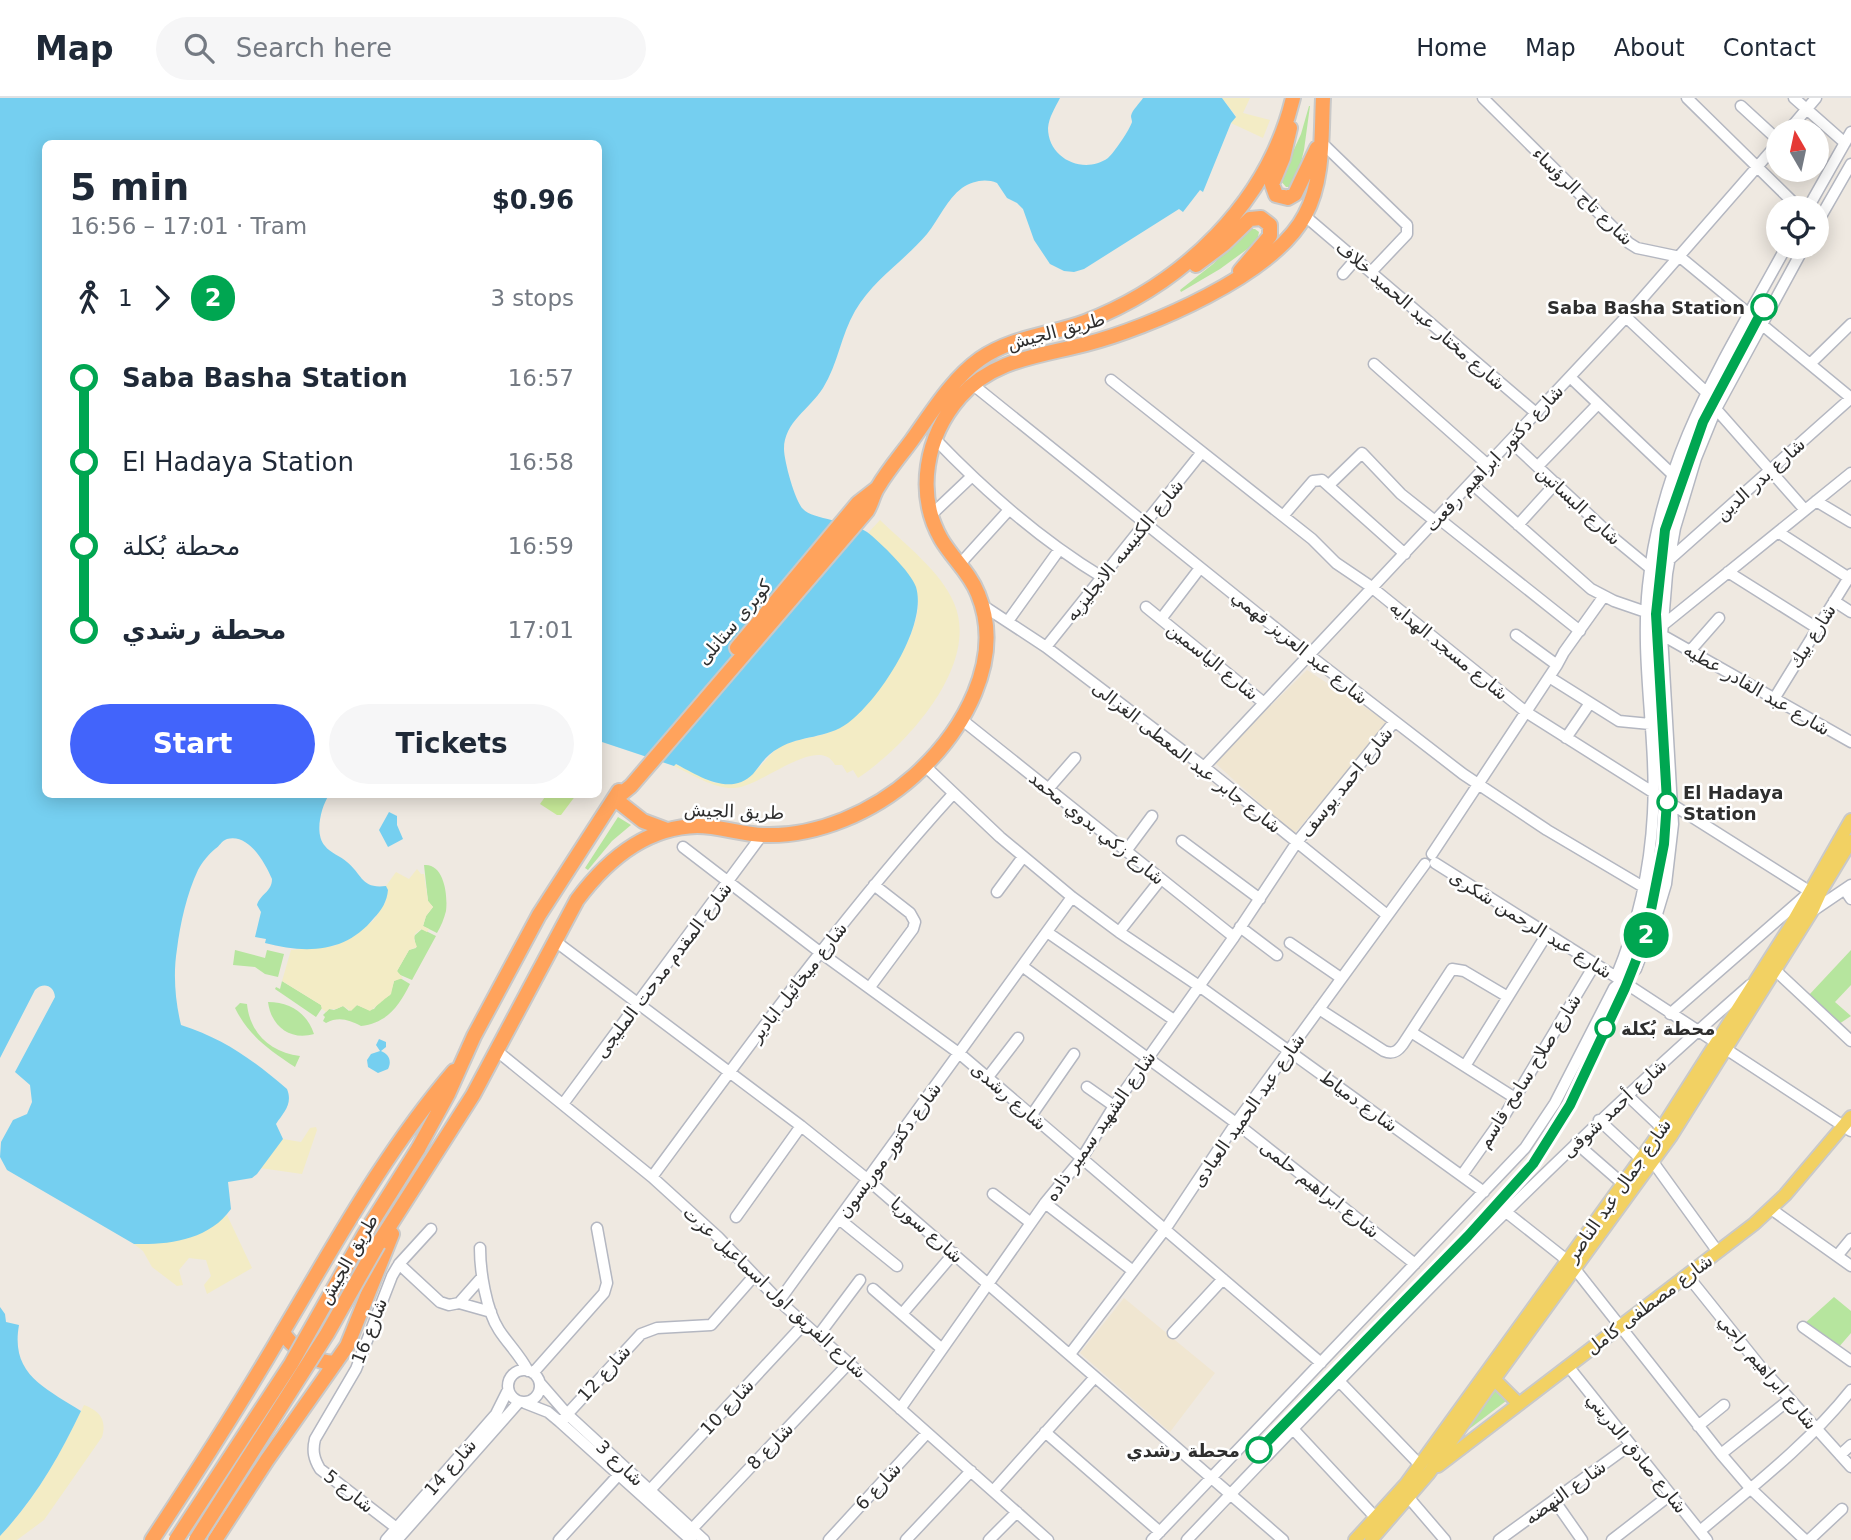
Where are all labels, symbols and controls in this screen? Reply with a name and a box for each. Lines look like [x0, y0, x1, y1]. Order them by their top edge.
search box [156, 17, 646, 80]
text: Map [35, 29, 114, 68]
icon: search [180, 29, 218, 67]
text: Search here [236, 33, 392, 63]
text: Home [1416, 34, 1487, 62]
text: Map [1525, 34, 1576, 62]
text: About [1614, 34, 1685, 62]
text: Contact [1723, 34, 1816, 62]
north arrow [1766, 119, 1829, 182]
map controls [1766, 119, 1829, 259]
street label: شارع تاج الرؤساء [1528, 143, 1638, 250]
text: 5 min [70, 165, 189, 209]
text: $0.96 [492, 185, 574, 215]
button: locate [1766, 196, 1829, 259]
text: 16:56 – 17:01 · Tram [70, 213, 307, 239]
street label: شارع مختار عبد الحميد خلاف [1331, 236, 1510, 395]
icon: walk [70, 279, 108, 317]
icon: forward [143, 279, 181, 317]
text: 2 [205, 284, 221, 312]
text: 1 [118, 285, 133, 311]
text: 3 stops [490, 285, 574, 311]
marker: Saba Basha Station [1751, 294, 1777, 320]
place label: Saba Basha Station [1547, 297, 1745, 318]
street label: طريق الجيش [1005, 308, 1108, 355]
text: Saba Basha Station [122, 363, 408, 393]
text: 16:57 [508, 365, 574, 391]
street label: شارع دكتور ابراهيم رفعت [1421, 380, 1568, 536]
street label: شارع بدر الدين [1711, 433, 1810, 525]
text: El Hadaya Station [122, 447, 354, 477]
text: 16:58 [508, 449, 574, 475]
street label: شارع البساتين [1532, 461, 1625, 550]
street label: شارع الكنيسه الانجليزيه [1060, 475, 1188, 626]
text: محطة بُكلة [122, 531, 240, 561]
text: 16:59 [508, 533, 574, 559]
street label: كوبرى ستانلى [692, 575, 777, 669]
street label: شارع عبد العزيز فهمي [1227, 586, 1372, 709]
street label: شارع مسجد الهدايه [1385, 596, 1512, 705]
street label: شارع بيك [1784, 600, 1841, 672]
text: محطة رشدي [122, 615, 286, 645]
text: 17:01 [508, 617, 574, 643]
street label: شارع الياسمين [1162, 618, 1263, 705]
street label: شارع عبد القادر عطيه [1680, 639, 1834, 740]
street label: شارع جابر عبد المعطى الغزالى [1088, 677, 1286, 838]
button: Start [70, 704, 315, 784]
button: Tickets [329, 704, 574, 784]
street label: شارع احمد يوسف [1295, 723, 1398, 842]
street label: شارع زكي بدوي محمد [1025, 767, 1169, 890]
place label: El Hadaya Station [1683, 782, 1783, 824]
marker: El Hadaya Station [1657, 792, 1677, 812]
street label: طريق الجيش [683, 799, 785, 824]
street label: شارع عبد الرحمن شكرى [1445, 865, 1616, 983]
street label: شارع المقدم مدحت المليجى [590, 878, 737, 1063]
line badge: 2 [1623, 912, 1669, 958]
street label: شارع ميخائيل ابادير [744, 918, 852, 1047]
text: 2 [1638, 921, 1654, 949]
street label: شارع صلاح سامح قاسم [1473, 990, 1586, 1152]
marker: محطة بُكلة [1595, 1018, 1615, 1038]
place label: محطة بُكلة [1621, 1018, 1715, 1039]
street label: شارع عبد الحميد العبادى [1187, 1029, 1310, 1191]
street label: شارع الشهيد سمير ذاده [1040, 1047, 1161, 1206]
street label: شارع أحمد شوقى [1557, 1053, 1671, 1163]
street label: شارع رشدى [966, 1058, 1051, 1135]
street label: شارع دمياط [1315, 1066, 1402, 1137]
street label: شارع دكتور موريسون [833, 1078, 946, 1223]
street label: شارع جمال عبد الناصر [1560, 1115, 1676, 1267]
street label: شارع ابراهيم حلمى [1255, 1136, 1384, 1243]
street label: شارع سوريا [886, 1193, 968, 1268]
street label: شارع الفريق اول اسماعيل عزت [678, 1202, 871, 1383]
street label: طريق الجيش [314, 1210, 383, 1308]
street label: شارع مصطفى كامل [1582, 1250, 1717, 1359]
street label: شارع 16 [347, 1295, 392, 1367]
street label: شارع ابراهيم راجي [1713, 1310, 1822, 1434]
street label: شارع 12 [573, 1340, 636, 1406]
street label: شارع 10 [696, 1375, 759, 1440]
street label: شارع صادق الدريني [1581, 1389, 1692, 1518]
street label: شارع 8 [743, 1418, 798, 1475]
street label: شارع 14 [420, 1434, 481, 1500]
street label: شارع 3 [591, 1436, 648, 1491]
marker: محطة رشدي [1246, 1437, 1272, 1463]
place label: محطة رشدي [1126, 1440, 1240, 1462]
street label: شارع النهضه [1520, 1456, 1610, 1529]
street label: شارع 6 [851, 1458, 906, 1515]
street label: شارع 5 [319, 1465, 378, 1518]

